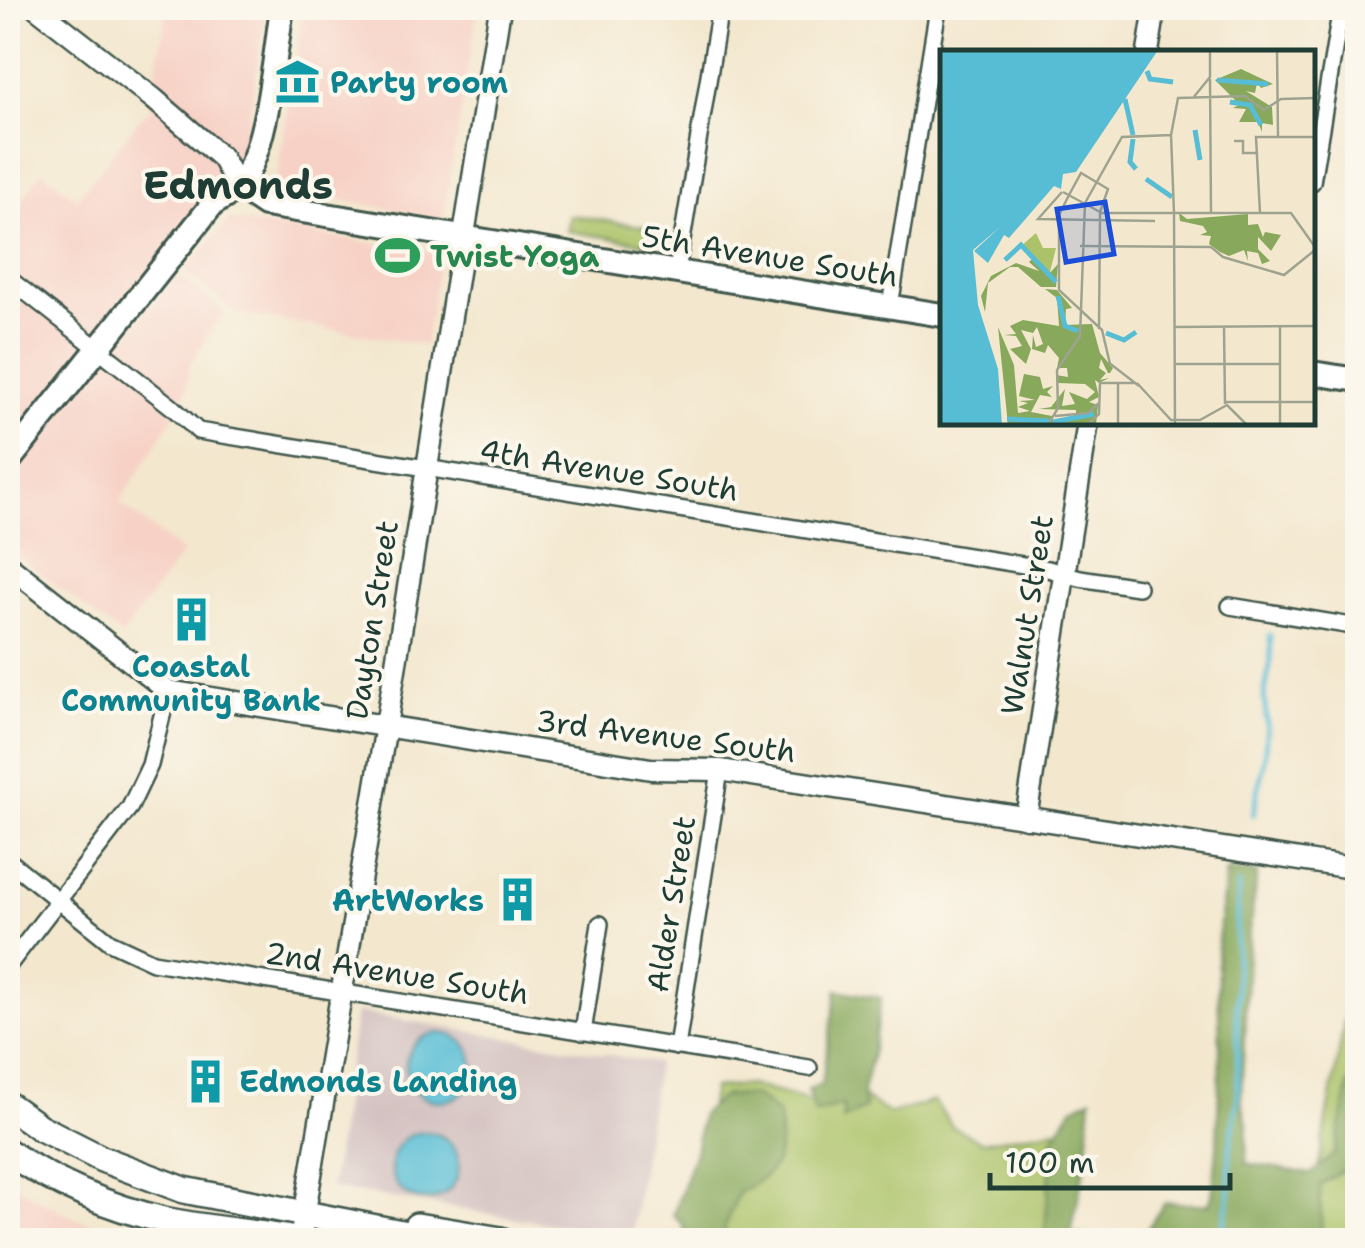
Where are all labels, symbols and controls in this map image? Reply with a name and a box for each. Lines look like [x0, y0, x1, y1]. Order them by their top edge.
inset map [940, 50, 1315, 425]
museum icon: Party room [273, 58, 321, 106]
place label: Party room [330, 62, 508, 103]
district label: Edmonds [143, 158, 333, 212]
street label: 5th Avenue South [639, 215, 901, 297]
sports icon: Twist Yoga [373, 232, 421, 280]
place label: Twist Yoga [430, 236, 600, 277]
street label: 4th Avenue South [477, 429, 741, 511]
street label: Walnut Street [991, 512, 1063, 718]
street label: Dayton Street [336, 517, 408, 723]
building icon: Coastal Community Bank [167, 595, 215, 643]
place label: Coastal Community Bank [61, 646, 321, 721]
street label: 3rd Avenue South [534, 700, 798, 772]
street label: Alder Street [637, 813, 705, 995]
building icon: ArtWorks [493, 876, 541, 924]
place label: ArtWorks [332, 880, 484, 921]
street label: 2nd Avenue South [262, 932, 532, 1014]
building icon: Edmonds Landing [182, 1057, 230, 1105]
place label: Edmonds Landing [239, 1061, 517, 1102]
scale bar [990, 1128, 1230, 1190]
text: 100 m [1005, 1142, 1095, 1183]

